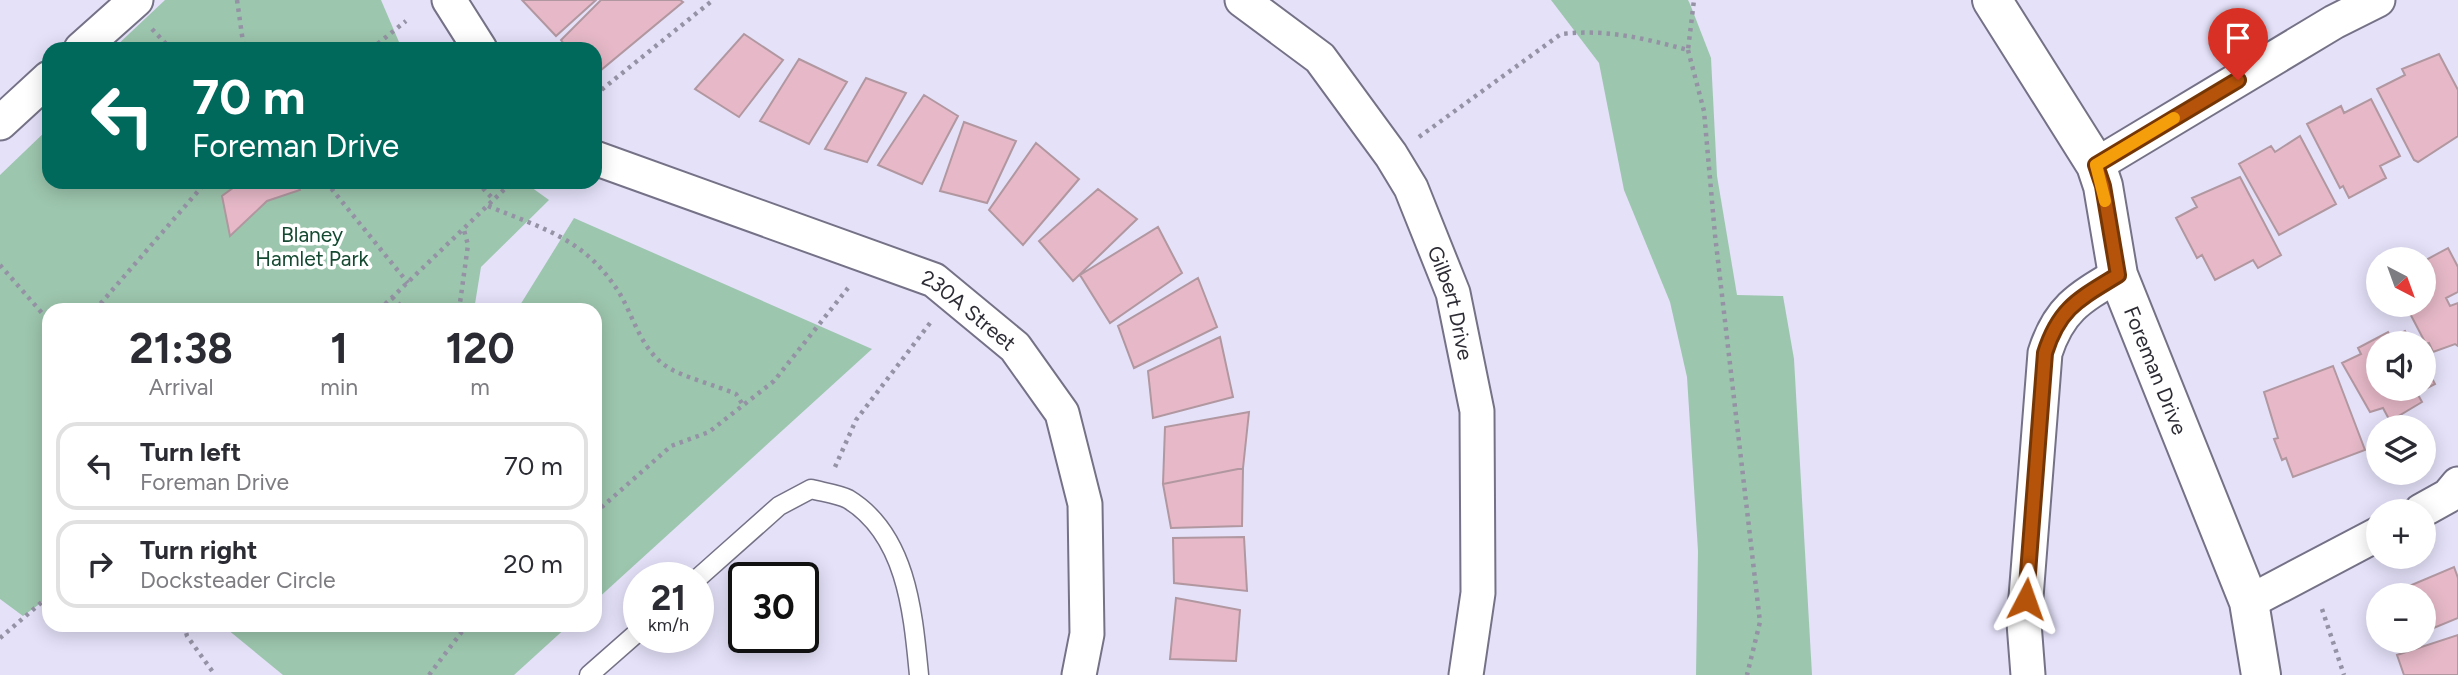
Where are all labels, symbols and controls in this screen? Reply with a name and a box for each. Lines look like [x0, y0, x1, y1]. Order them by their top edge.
pin [2208, 8, 2268, 80]
icon: arrive [2219, 19, 2257, 57]
text: 70 m [192, 67, 305, 126]
icon: left [77, 70, 168, 161]
text: Foreman Drive [192, 127, 399, 165]
park label: Blaney Hamlet Park [255, 222, 370, 271]
street label: Gilbert Drive [1423, 242, 1479, 362]
north arrow [2366, 247, 2436, 317]
map controls [2366, 247, 2436, 653]
street label: 230A Street [919, 264, 1022, 355]
street label: Foreman Drive [2119, 302, 2193, 438]
text: 21:38 [129, 323, 233, 374]
text: 1 [330, 323, 348, 374]
text: 120 [445, 323, 515, 374]
button: sound [2366, 331, 2436, 401]
text: Arrival [149, 373, 214, 401]
text: min [320, 373, 358, 401]
text: m [470, 373, 490, 401]
button: layers [2366, 415, 2436, 485]
text: Turn left [140, 436, 241, 468]
icon: left [81, 447, 119, 485]
text: 70 m [504, 450, 563, 482]
text: Foreman Drive [140, 468, 289, 496]
button: + [2366, 499, 2436, 569]
text: Turn right [140, 534, 257, 566]
icon: right [81, 545, 119, 583]
text: 20 m [503, 548, 563, 580]
speed limit sign: 30 [728, 562, 819, 653]
position arrow [1989, 562, 2063, 636]
text: Docksteader Circle [140, 566, 336, 594]
text: 21 [651, 577, 686, 619]
button: − [2366, 583, 2436, 653]
text: km/h [648, 614, 689, 636]

